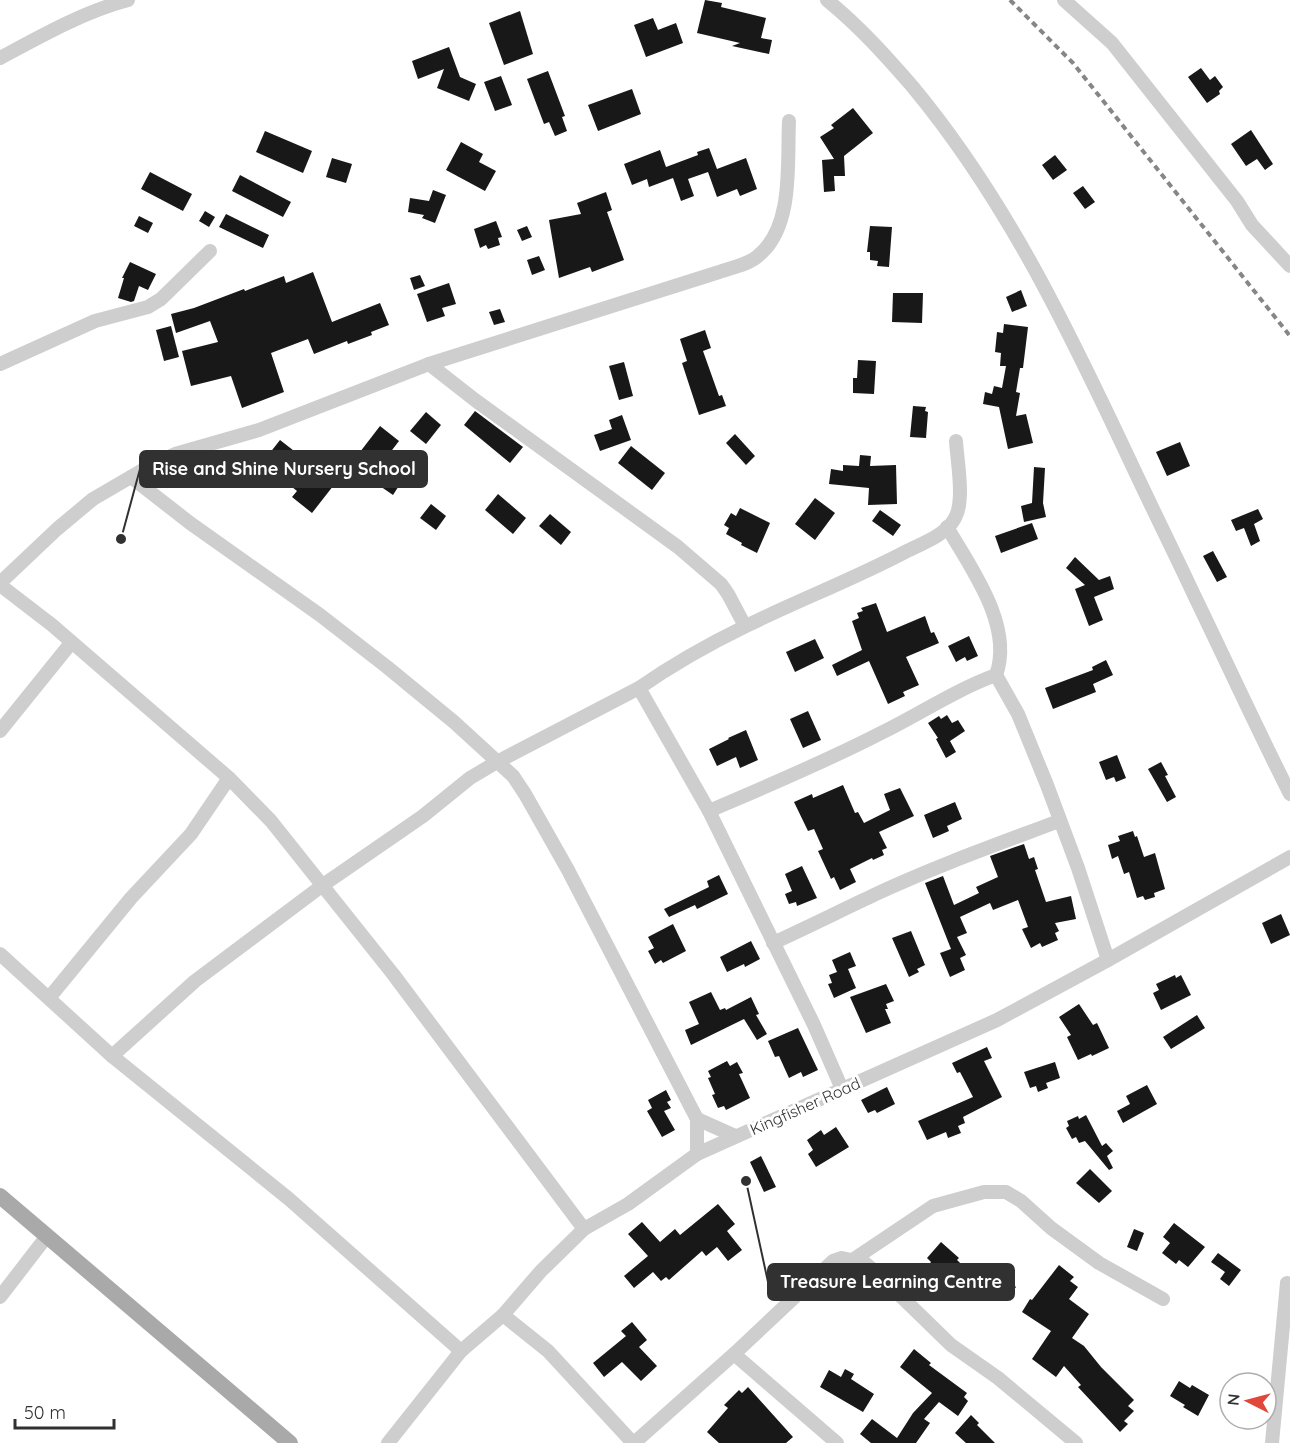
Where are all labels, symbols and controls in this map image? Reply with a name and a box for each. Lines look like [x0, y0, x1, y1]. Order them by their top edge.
callout: Rise and Shine Nursery School [140, 451, 427, 487]
text: Rise and Shine Nursery School [152, 457, 416, 480]
street label: Kingfisher Road [747, 1073, 863, 1139]
callout: Treasure Learning Centre [768, 1264, 1014, 1300]
text: Treasure Learning Centre [780, 1270, 1002, 1293]
north arrow [1218, 1371, 1278, 1431]
scale bar [15, 1392, 114, 1430]
text: N [1223, 1393, 1244, 1406]
text: 50 m [24, 1401, 66, 1424]

